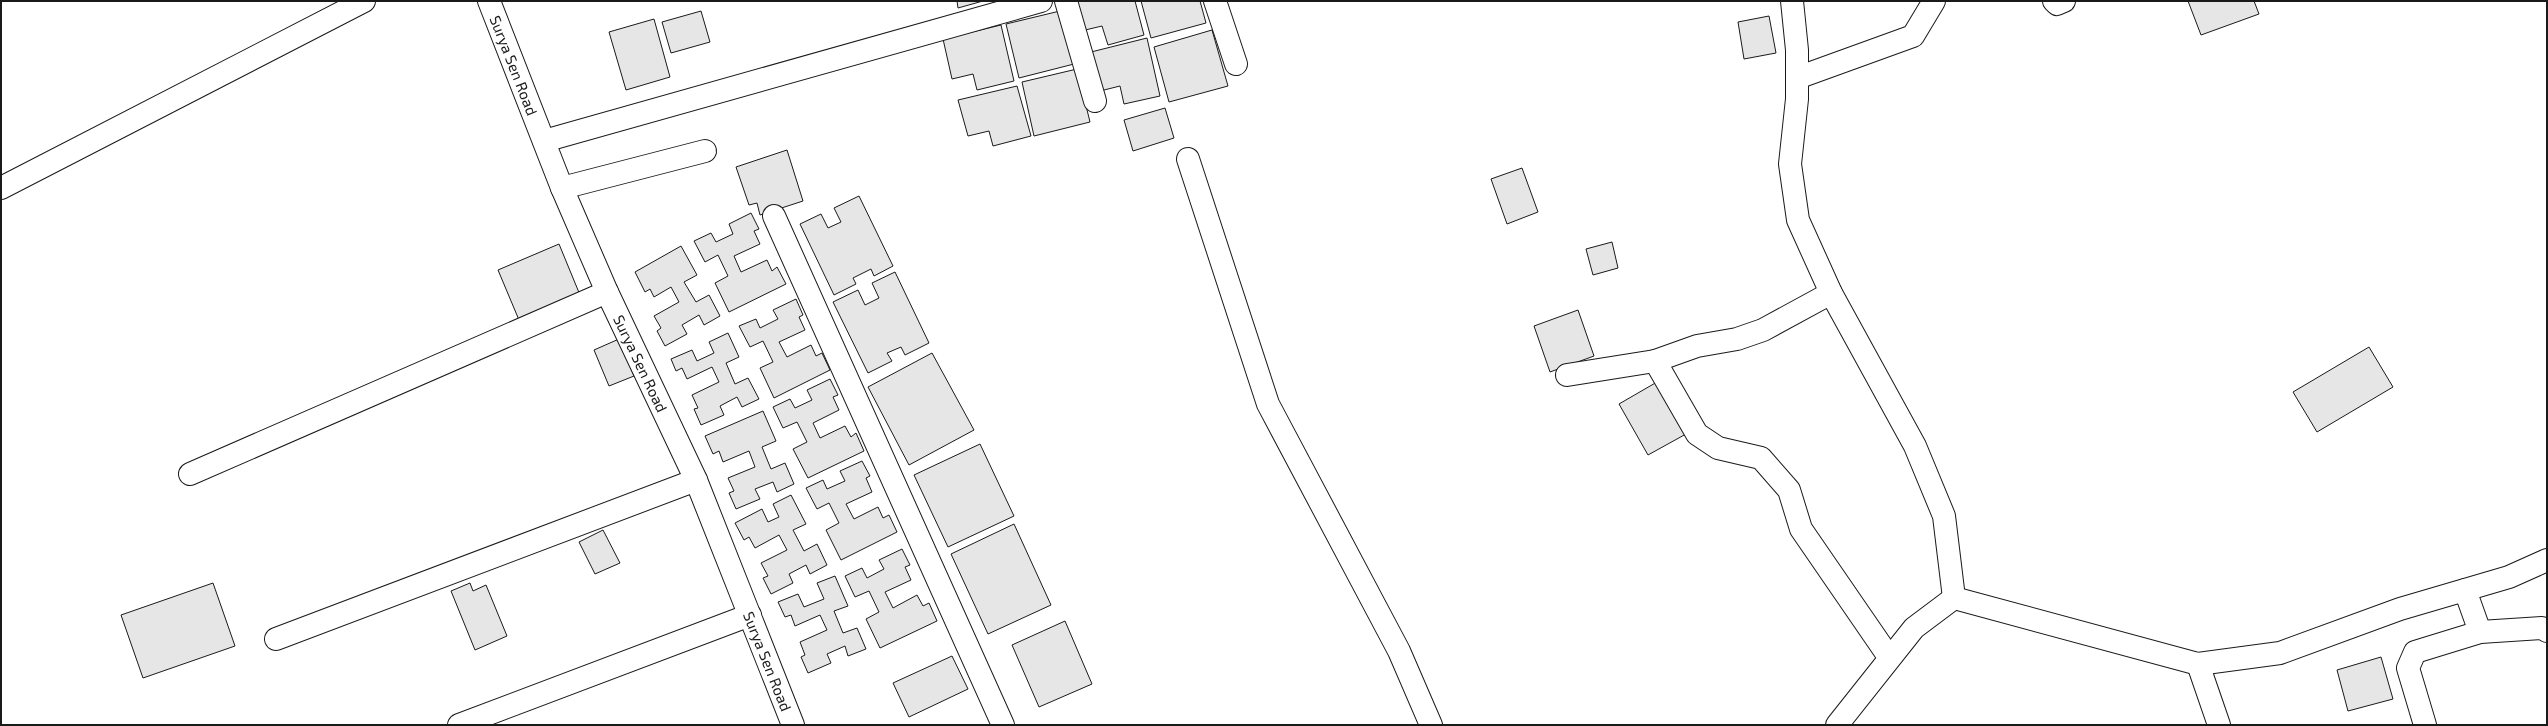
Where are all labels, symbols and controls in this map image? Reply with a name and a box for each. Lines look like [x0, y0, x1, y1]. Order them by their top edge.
street label: Surya Sen Road [486, 13, 542, 118]
street label: Surya Sen Road [610, 312, 672, 415]
street label: Surya Sen Road [740, 609, 796, 714]

